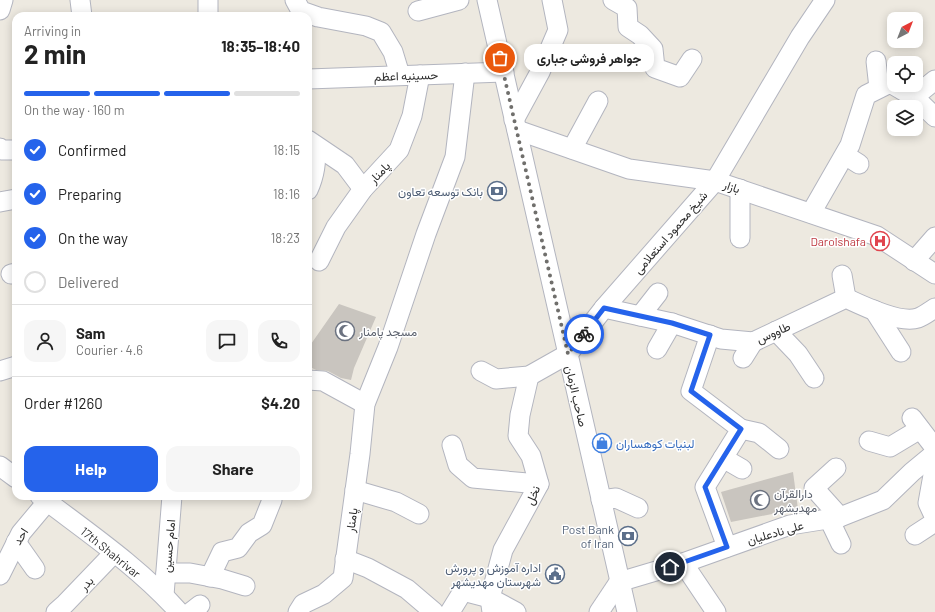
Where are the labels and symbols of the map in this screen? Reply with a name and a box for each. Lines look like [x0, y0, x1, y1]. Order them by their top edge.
north arrow [887, 12, 923, 48]
pin [483, 41, 517, 75]
callout: جواهر فروشی جباری [524, 44, 654, 72]
street label: حسینیه اعظم [374, 67, 438, 85]
street label: پامنار [365, 158, 394, 188]
street label: بازار [720, 176, 742, 197]
bank icon: بانک توسعه تعاون [486, 180, 508, 202]
place label: بانک توسعه تعاون [398, 184, 483, 200]
street label: شیخ محمود استعلامی [630, 188, 712, 278]
hospital icon: Darolshafa [869, 230, 891, 252]
place label: Darolshafa [810, 234, 866, 248]
courier [564, 314, 604, 354]
street label: طاووس [754, 318, 793, 348]
mosque icon: مسجد پامنار [334, 320, 356, 342]
place label: مسجد پامنار [358, 324, 417, 340]
street label: صاحب الزمان [561, 364, 591, 428]
shop icon: لبنیات کوهساران [591, 432, 613, 454]
place label: لبنیات کوهساران [616, 436, 695, 452]
street label: نخل [522, 483, 544, 508]
place label: دارالقرآن مهدیشهر [773, 486, 817, 516]
mosque icon: دارالقرآن مهدیشهر [749, 489, 771, 511]
street label: پامنار [342, 507, 362, 534]
street label: علی نادعلیان [745, 517, 805, 549]
street label: امام حسین [159, 519, 179, 573]
place label: Post Bank of Iran [562, 522, 614, 550]
street label: 17th Shahrivar [78, 524, 144, 581]
street label: احد [10, 525, 30, 547]
bank icon: Post Bank of Iran [617, 525, 639, 547]
pin [653, 550, 687, 584]
place label: اداره آموزش و پرورش شهرستان مهدیشهر [445, 560, 541, 590]
public building icon: اداره آموزش و پرورش شهرستان مهدیشهر [544, 563, 566, 585]
street label: بدر [75, 573, 97, 595]

